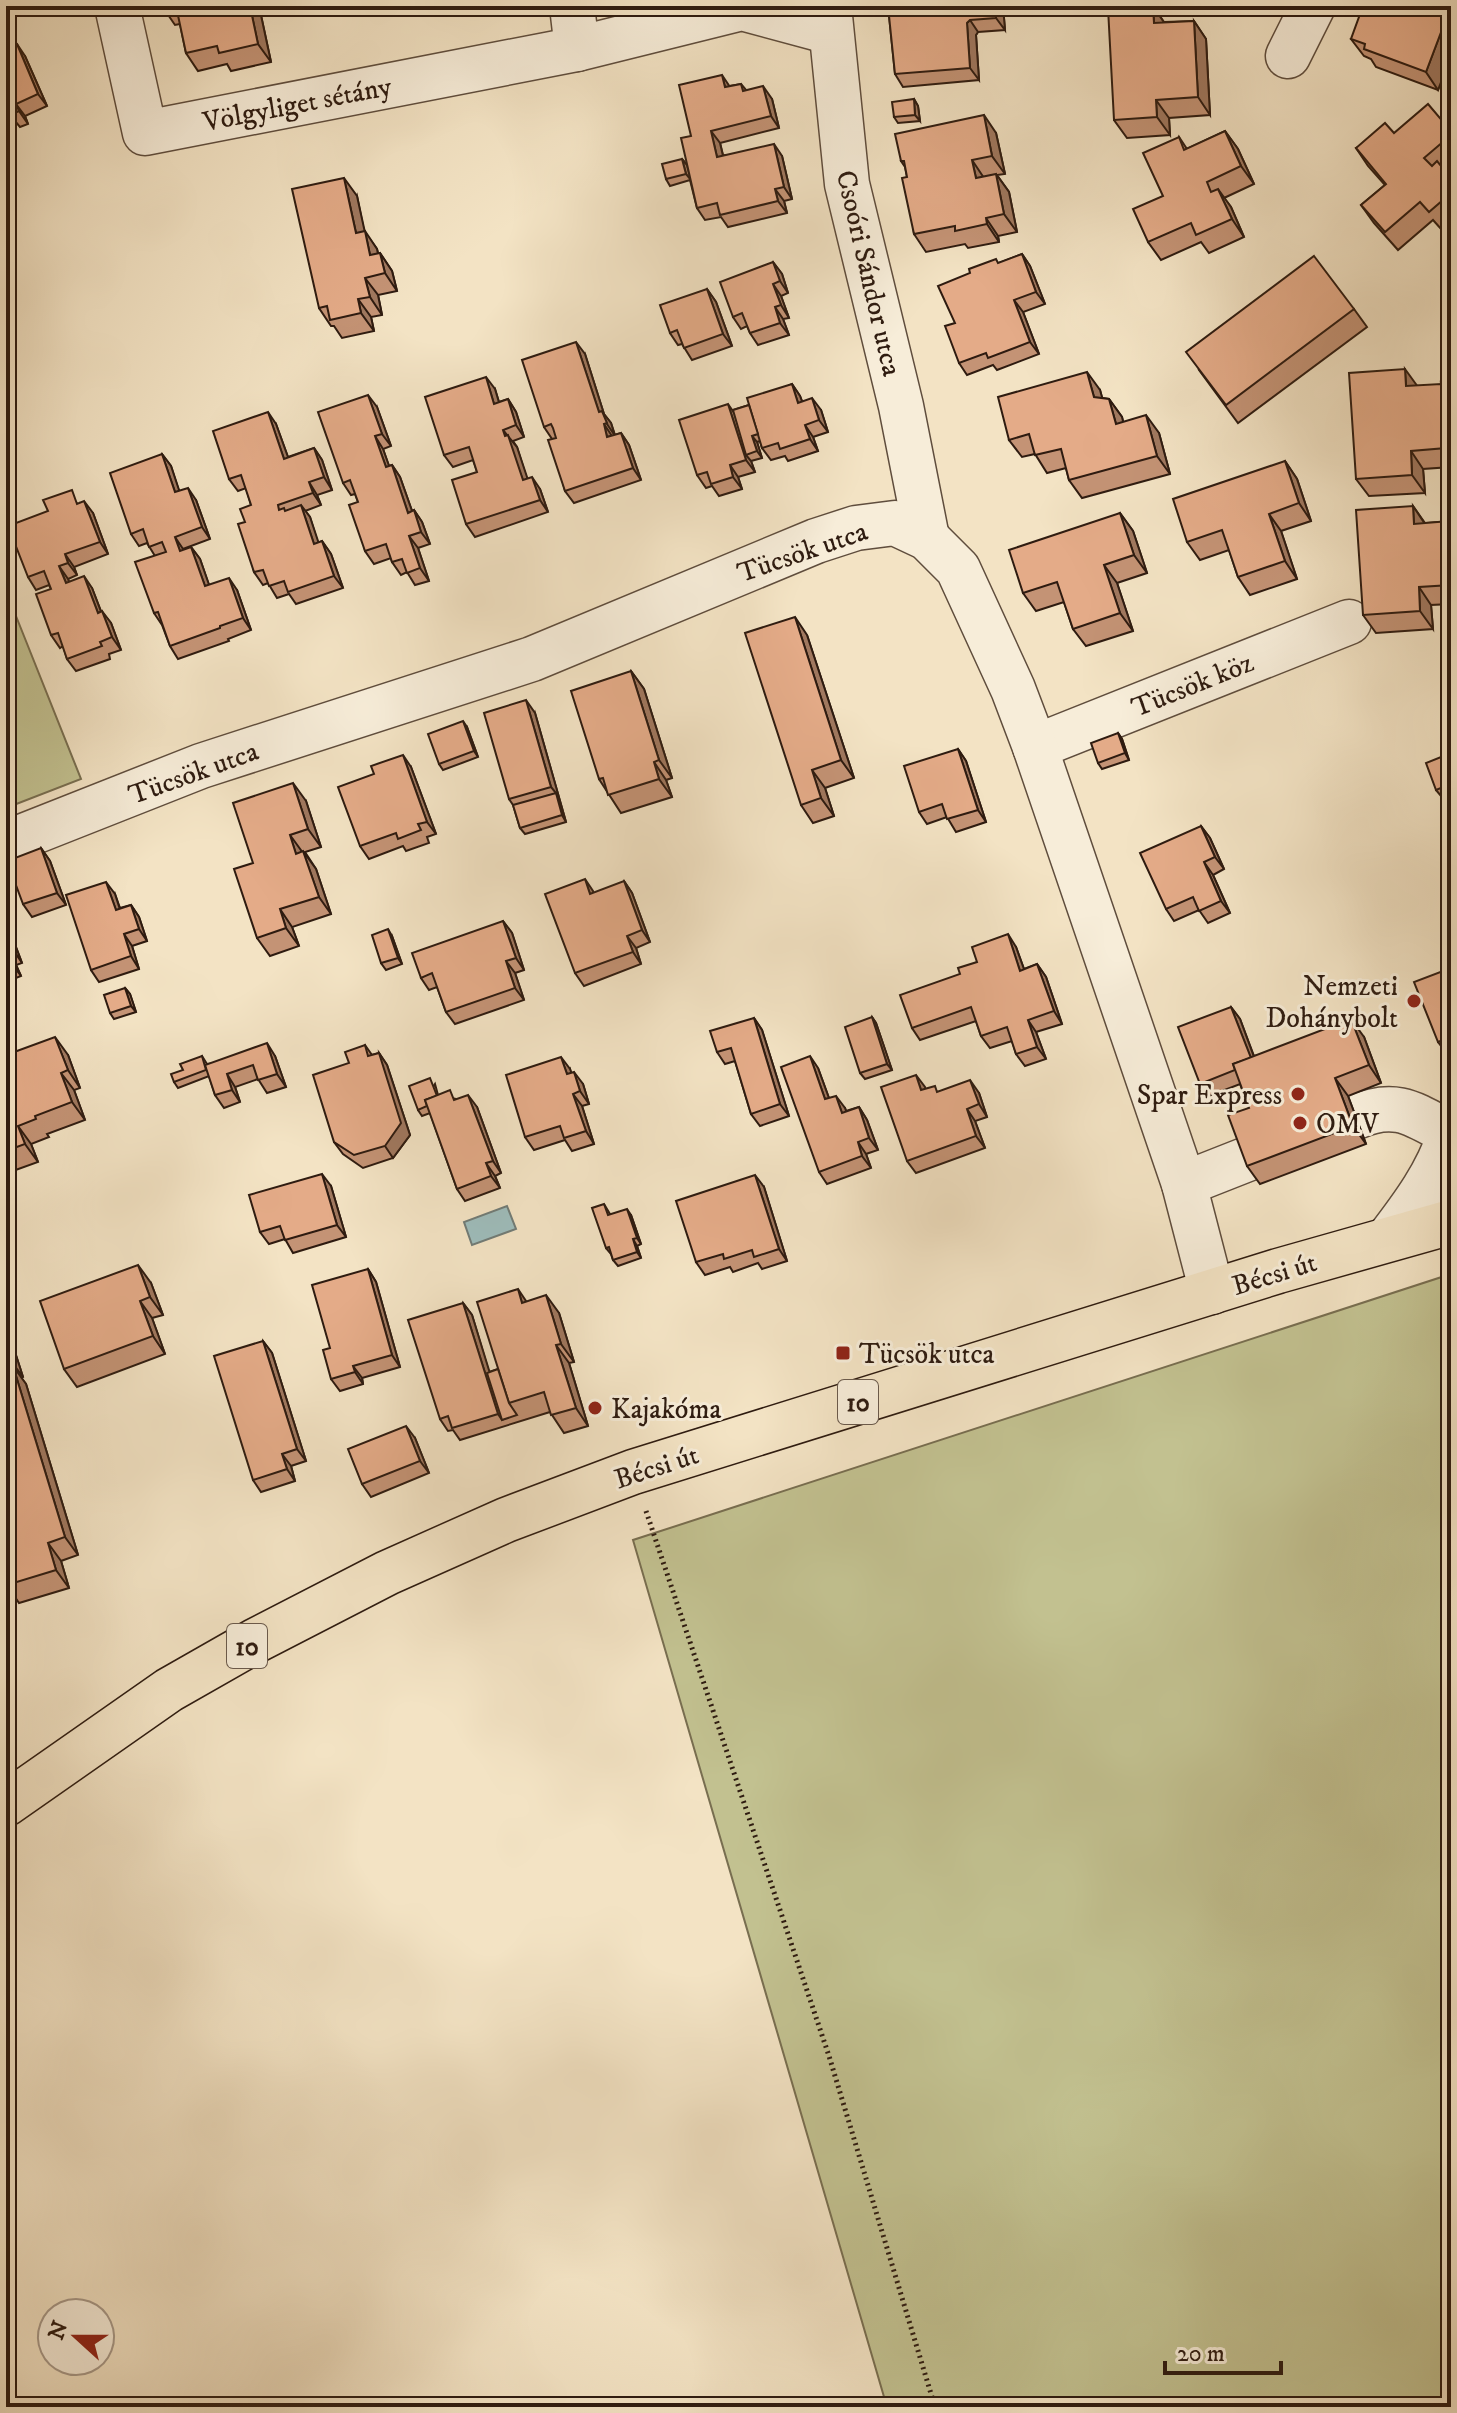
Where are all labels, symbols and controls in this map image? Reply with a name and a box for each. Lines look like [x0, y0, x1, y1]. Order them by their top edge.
street label: Völgyliget sétány [199, 69, 395, 140]
street label: Csoóri Sándor utca [828, 167, 909, 380]
street label: Tücsök utca [733, 514, 872, 591]
street label: Tücsök köz [1126, 645, 1259, 726]
street label: Tücsök utca [124, 734, 263, 813]
place label: Nemzeti Dohánybolt [1265, 969, 1398, 1036]
marker: Nemzeti Dohánybolt [1405, 992, 1423, 1010]
place label: Spar Express [1137, 1078, 1282, 1113]
marker: Spar Express [1289, 1085, 1307, 1103]
place label: OMV [1316, 1107, 1380, 1142]
marker: OMV [1291, 1114, 1309, 1132]
street label: Bécsi út [1228, 1245, 1321, 1304]
place label: Tücsök utca [859, 1337, 995, 1372]
marker: Tücsök utca [834, 1344, 852, 1362]
road number: 10 [838, 1380, 878, 1424]
place label: Kajakóma [611, 1392, 721, 1427]
marker: Kajakóma [586, 1399, 604, 1417]
street label: Bécsi út [610, 1437, 703, 1497]
road number: 10 [227, 1624, 267, 1668]
north arrow [36, 2297, 116, 2377]
text: N [43, 2317, 75, 2344]
scale bar [1165, 2325, 1281, 2375]
text: 20 m [1177, 2339, 1225, 2369]

